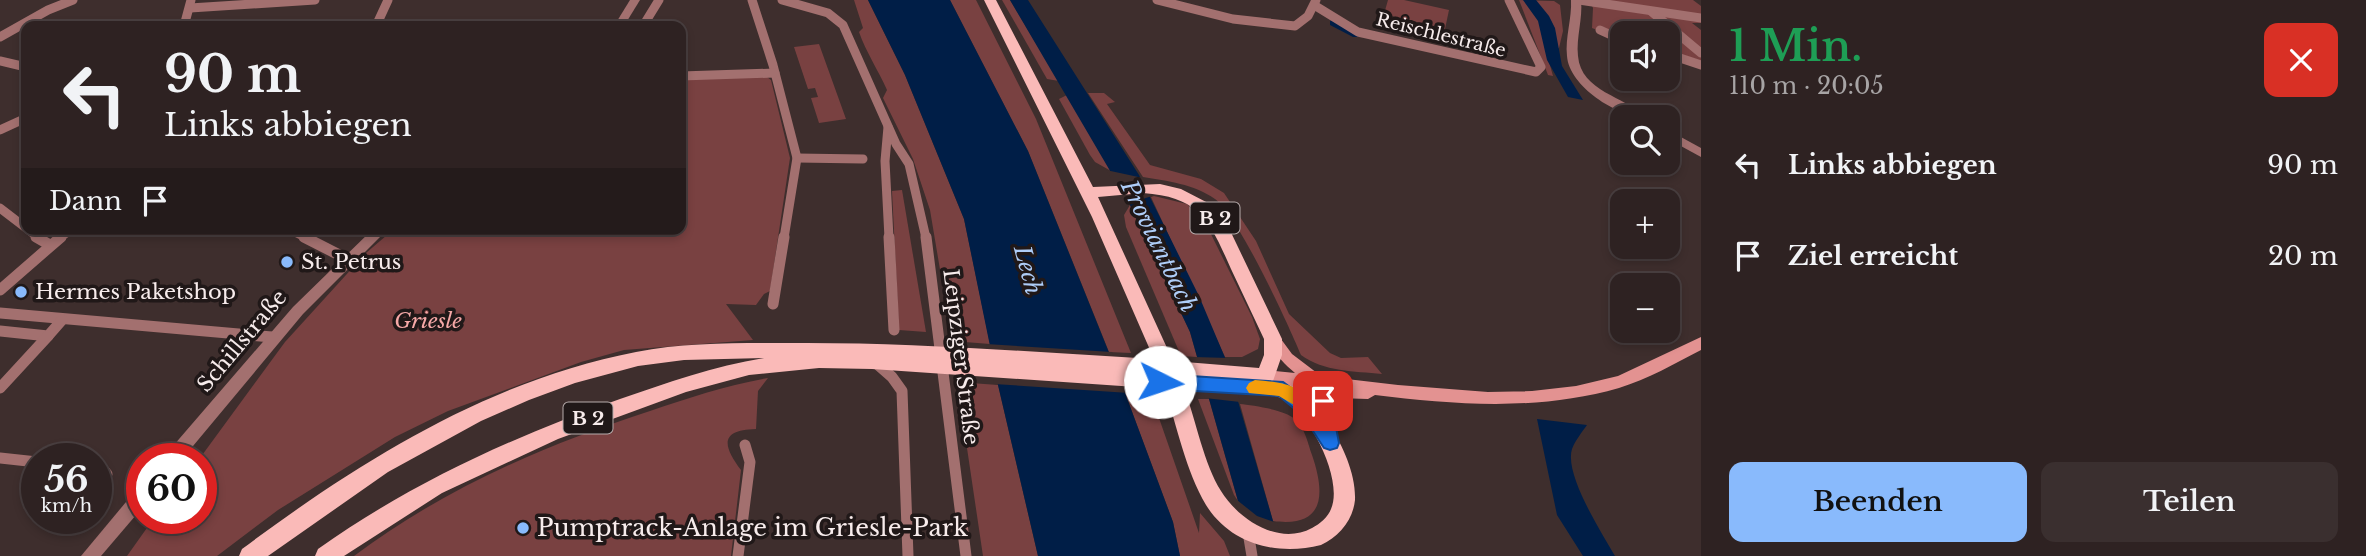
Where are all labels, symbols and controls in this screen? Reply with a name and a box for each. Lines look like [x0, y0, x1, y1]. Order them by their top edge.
street label: Reischlestraße [1374, 8, 1508, 62]
text: 1 Min. [1729, 20, 1862, 72]
map controls [1610, 21, 1680, 343]
button: sound [1610, 21, 1680, 91]
button: close [2264, 23, 2338, 97]
text: 90 m [164, 44, 301, 105]
icon: left [49, 49, 140, 140]
text: 110 m · 20:05 [1729, 72, 1884, 100]
text: Links abbiegen [164, 105, 412, 145]
button: search [1610, 105, 1680, 175]
icon: left [1729, 146, 1767, 184]
text: Links abbiegen [1788, 149, 1997, 181]
text: 90 m [2267, 149, 2338, 181]
water label: Proviantbach [1115, 175, 1203, 317]
icon: arrive [136, 182, 174, 220]
text: Dann [49, 185, 122, 217]
button: + [1610, 189, 1680, 259]
road number: B 2 [1190, 202, 1240, 233]
icon: arrive [1729, 237, 1767, 275]
text: Ziel erreicht [1788, 240, 1958, 272]
text: 20 m [2268, 240, 2338, 272]
water label: Lech [1008, 241, 1048, 298]
place label: St. Petrus [301, 249, 401, 275]
marker: St. Petrus [279, 254, 295, 270]
street label: Leipziger Straße [937, 268, 985, 446]
button: − [1610, 273, 1680, 343]
place label: Hermes Paketshop [35, 279, 236, 305]
marker: Hermes Paketshop [13, 284, 29, 300]
street label: Schillstraße [192, 285, 292, 397]
park label: Griesle [394, 308, 462, 334]
position arrow [1123, 345, 1197, 419]
pin [1293, 371, 1353, 431]
icon: arrive [1304, 382, 1342, 420]
road number: B 2 [564, 402, 612, 434]
speed limit sign: 60 [126, 443, 217, 534]
text: 56 [44, 458, 89, 501]
button: Beenden [1729, 462, 2027, 542]
button: Teilen [2041, 462, 2338, 542]
text: km/h [41, 495, 92, 517]
place label: Pumptrack-Anlage im Griesle-Park [537, 513, 968, 542]
marker: Pumptrack-Anlage im Griesle-Park [515, 520, 531, 536]

